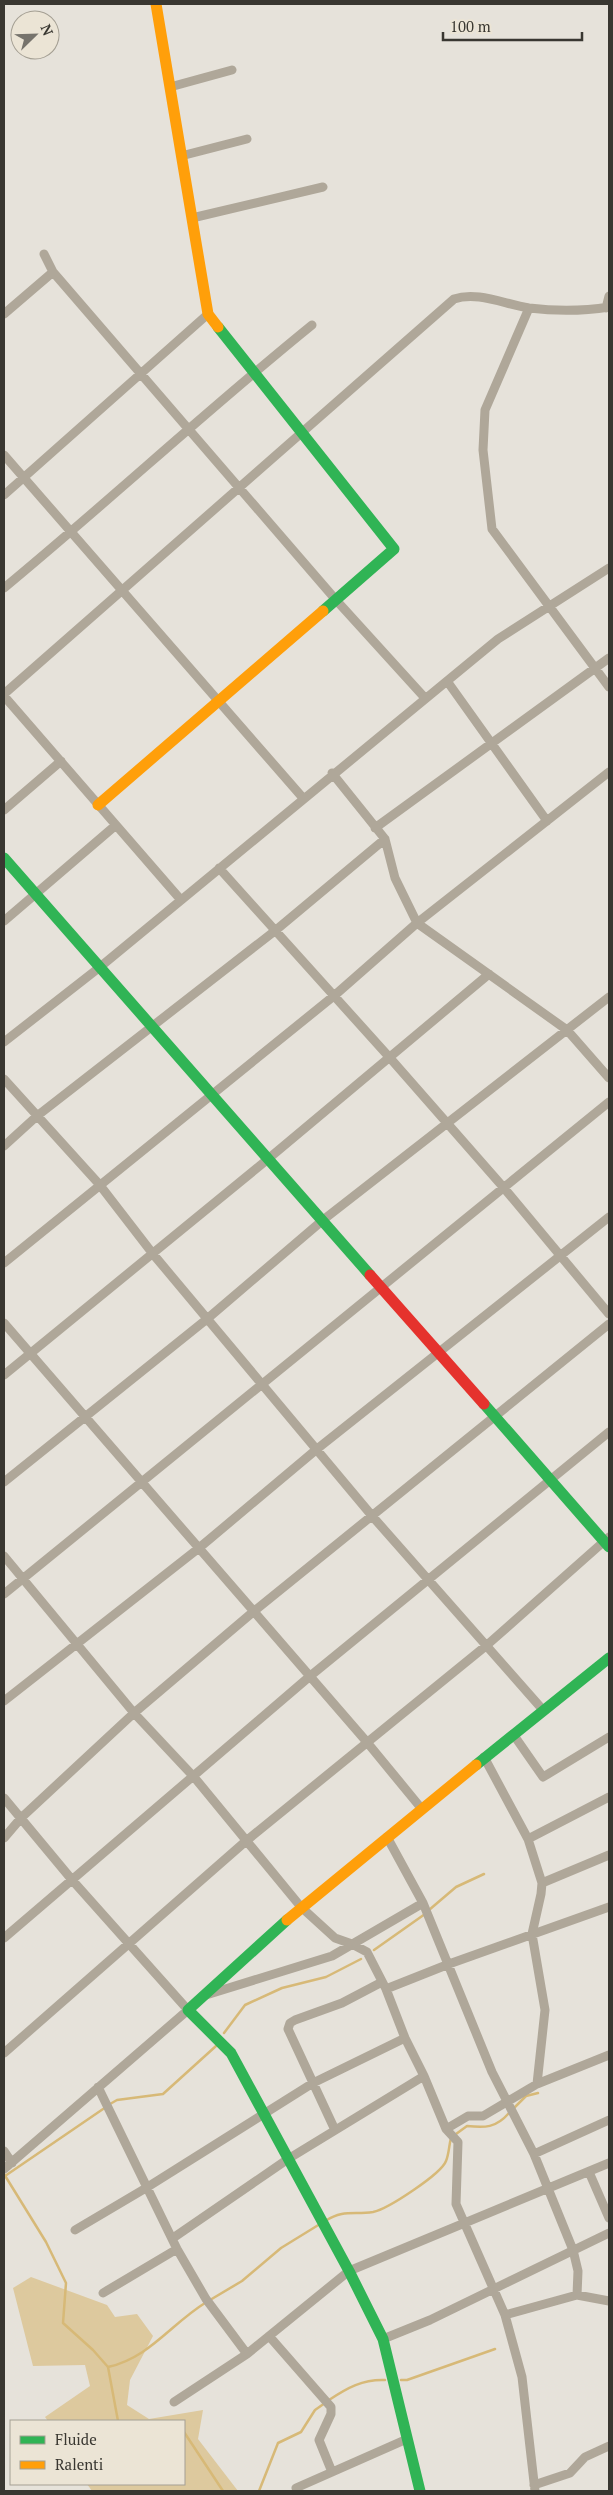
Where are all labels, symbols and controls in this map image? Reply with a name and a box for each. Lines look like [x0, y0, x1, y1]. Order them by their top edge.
north arrow [10, 10, 60, 60]
scale bar [443, 10, 582, 42]
text: 100 m [450, 16, 491, 36]
text: N [37, 21, 58, 39]
legend [10, 2420, 185, 2485]
text: Fluide [55, 2429, 97, 2449]
text: Ralenti [55, 2454, 103, 2474]

